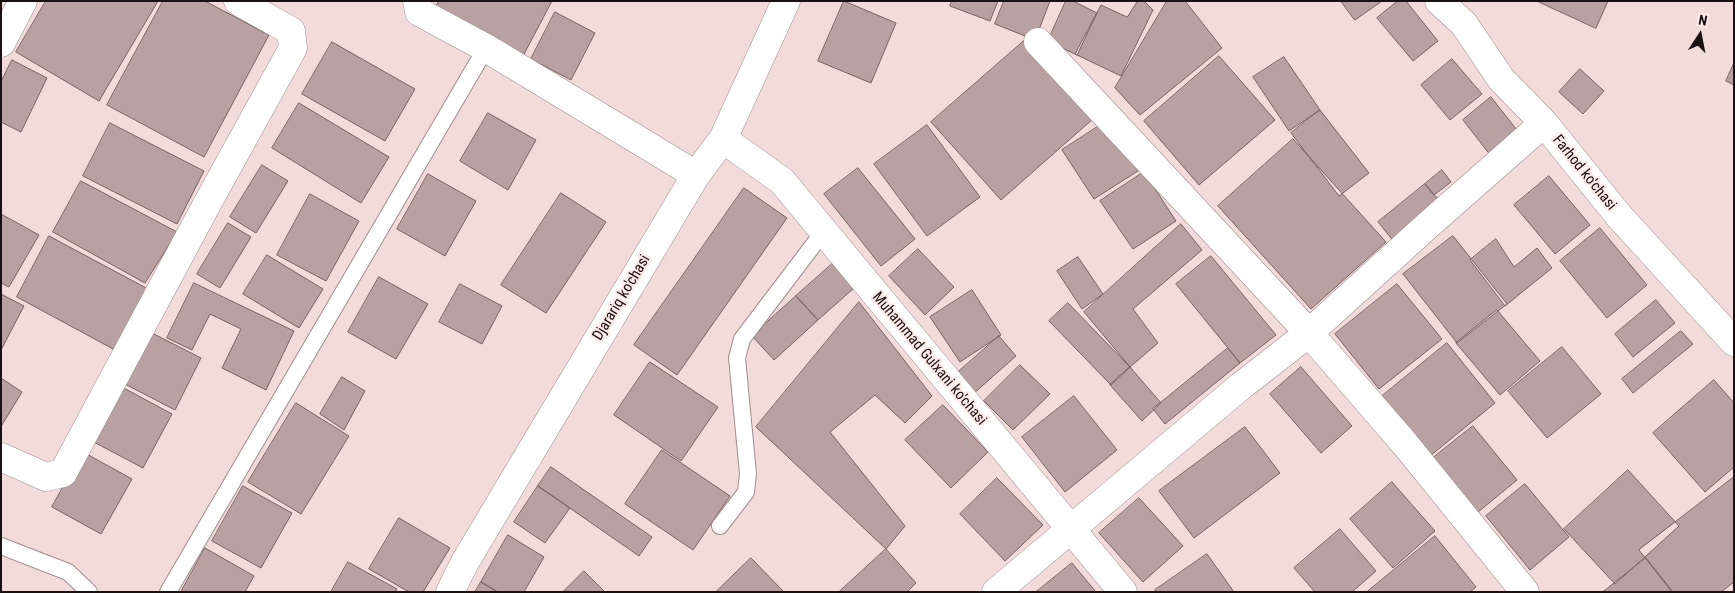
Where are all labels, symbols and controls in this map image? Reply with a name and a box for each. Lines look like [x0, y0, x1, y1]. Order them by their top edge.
north arrow [1675, 10, 1725, 60]
text: N [1697, 12, 1709, 29]
street label: Farhod ko'chasi [1548, 132, 1620, 214]
street label: Djarariq ko'chasi [589, 252, 655, 344]
street label: Muhammad Gulxani ko'chasi [868, 289, 990, 429]

